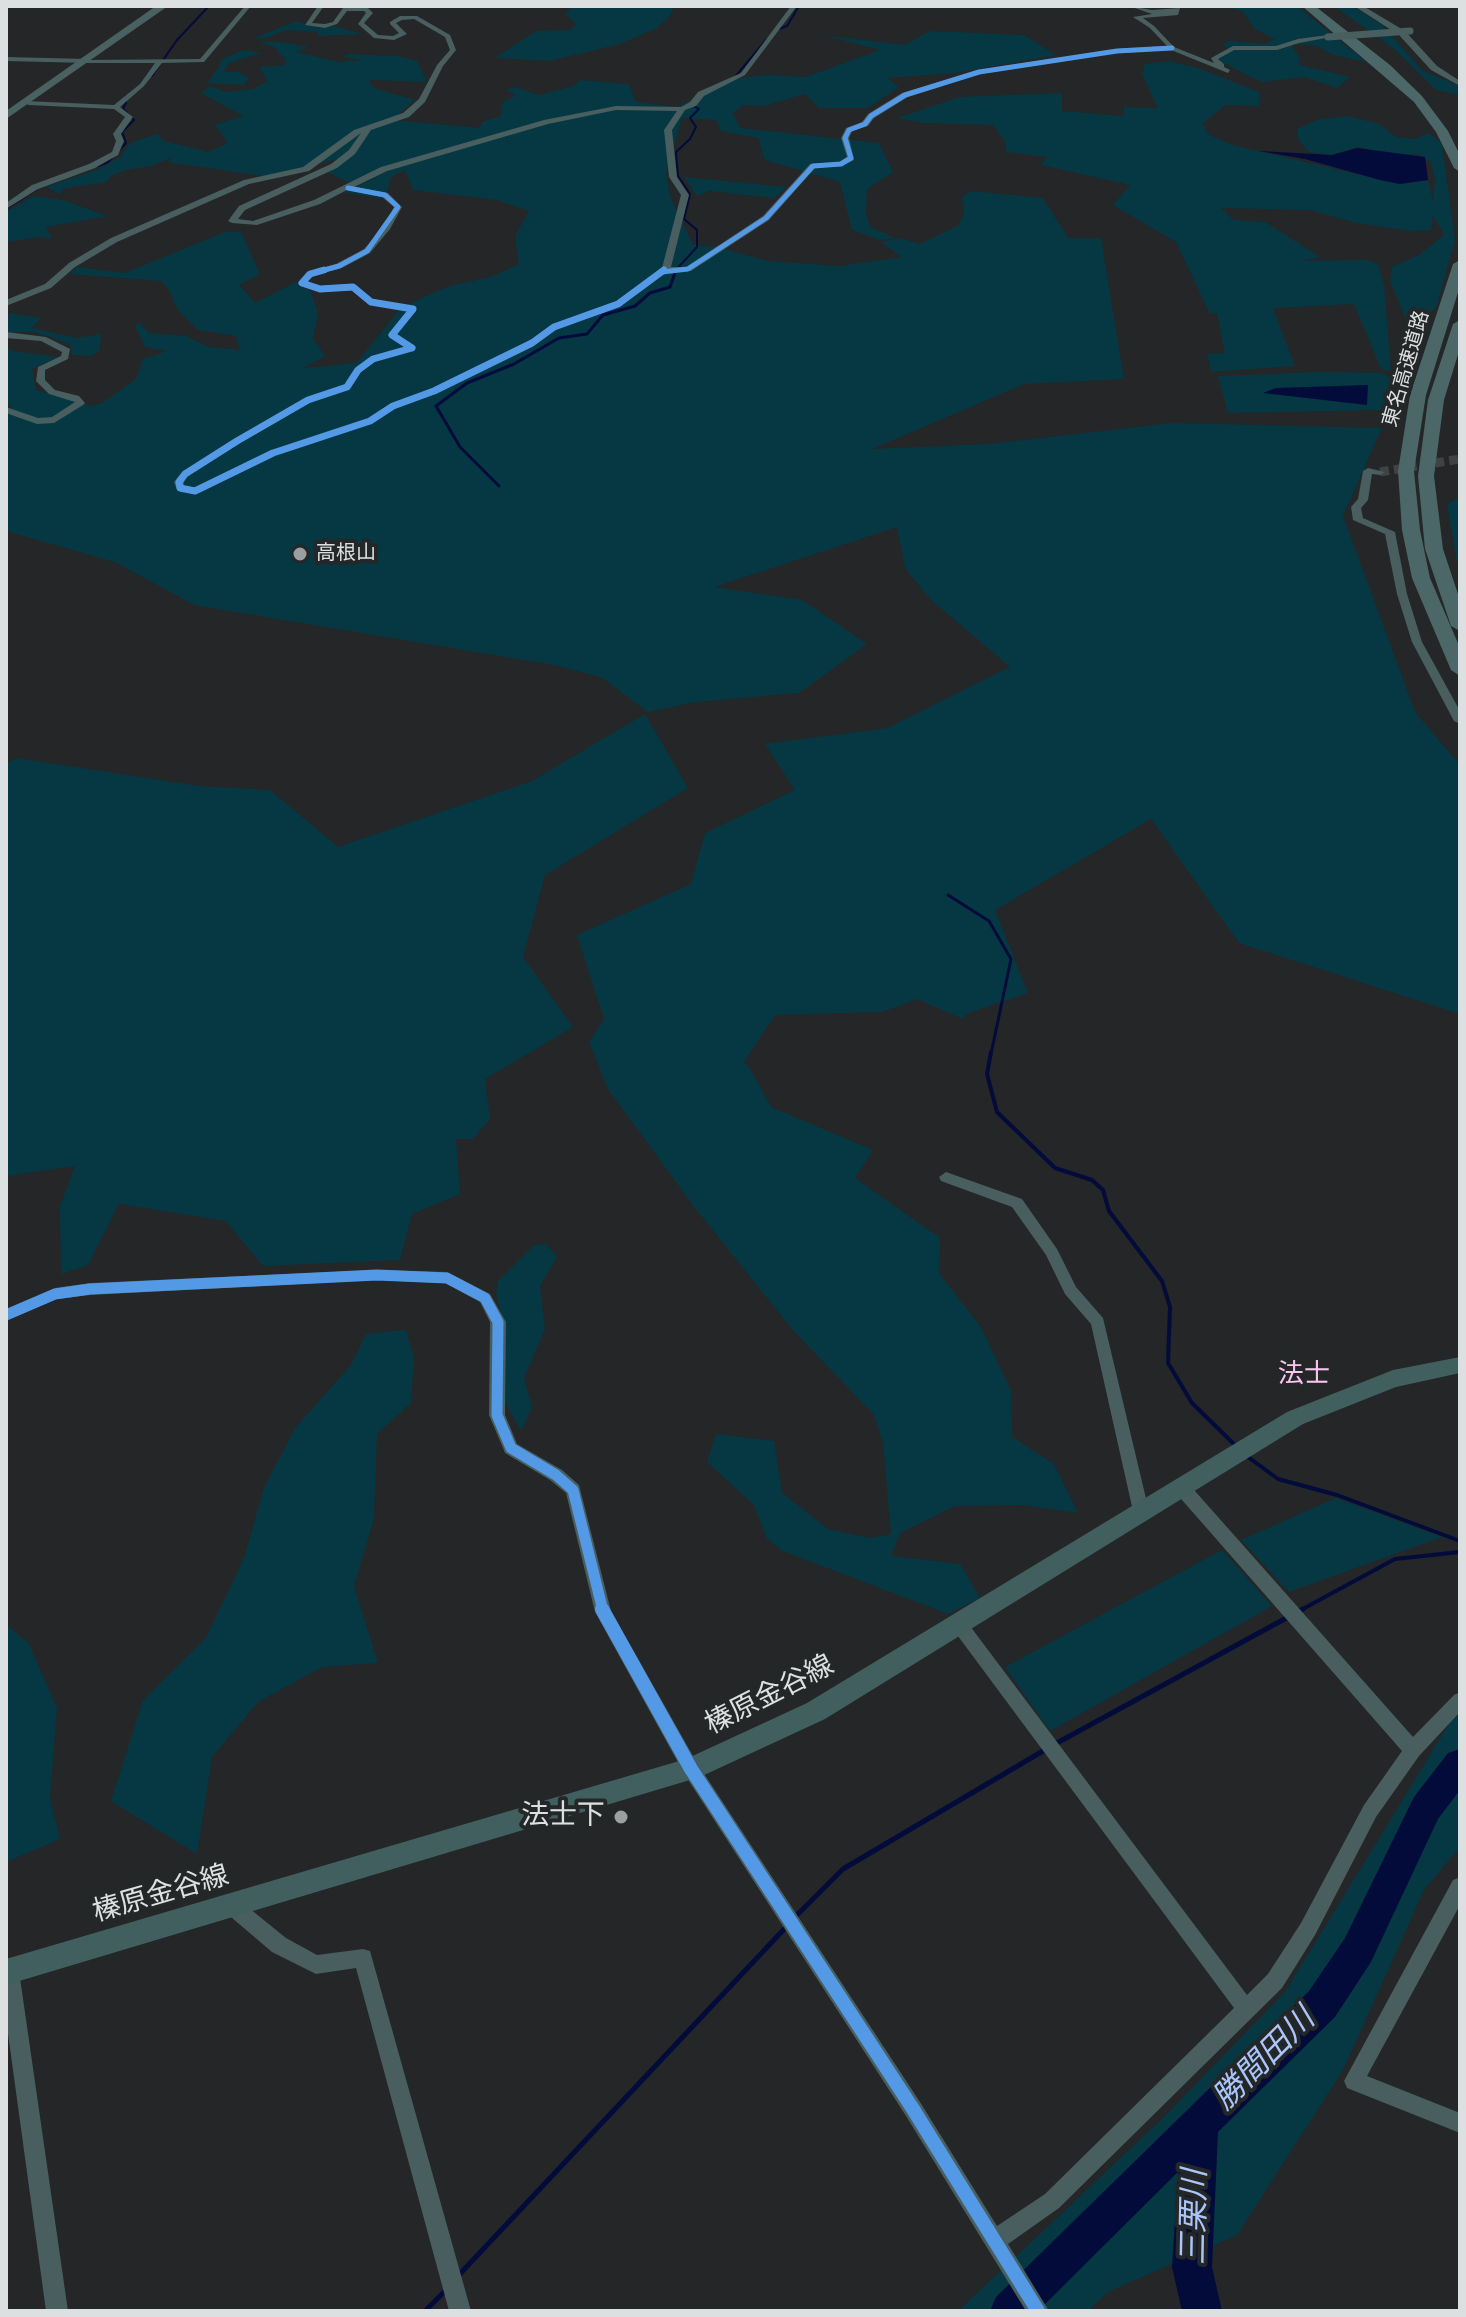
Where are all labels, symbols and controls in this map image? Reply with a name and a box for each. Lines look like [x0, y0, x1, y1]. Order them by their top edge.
street label: 東名高速道路 [1379, 308, 1435, 430]
place label: 高根山 [316, 542, 376, 566]
marker: 高根山 [291, 545, 309, 563]
district label: 法士 [1278, 1359, 1330, 1391]
street label: 榛原金谷線 [700, 1649, 840, 1743]
place label: 法士下 [521, 1800, 605, 1834]
marker: 法士下 [612, 1808, 630, 1826]
street label: 榛原金谷線 [89, 1860, 233, 1930]
water label: 勝間田川 [1206, 2001, 1324, 2119]
water label: 三栗川 [1176, 2169, 1216, 2265]

